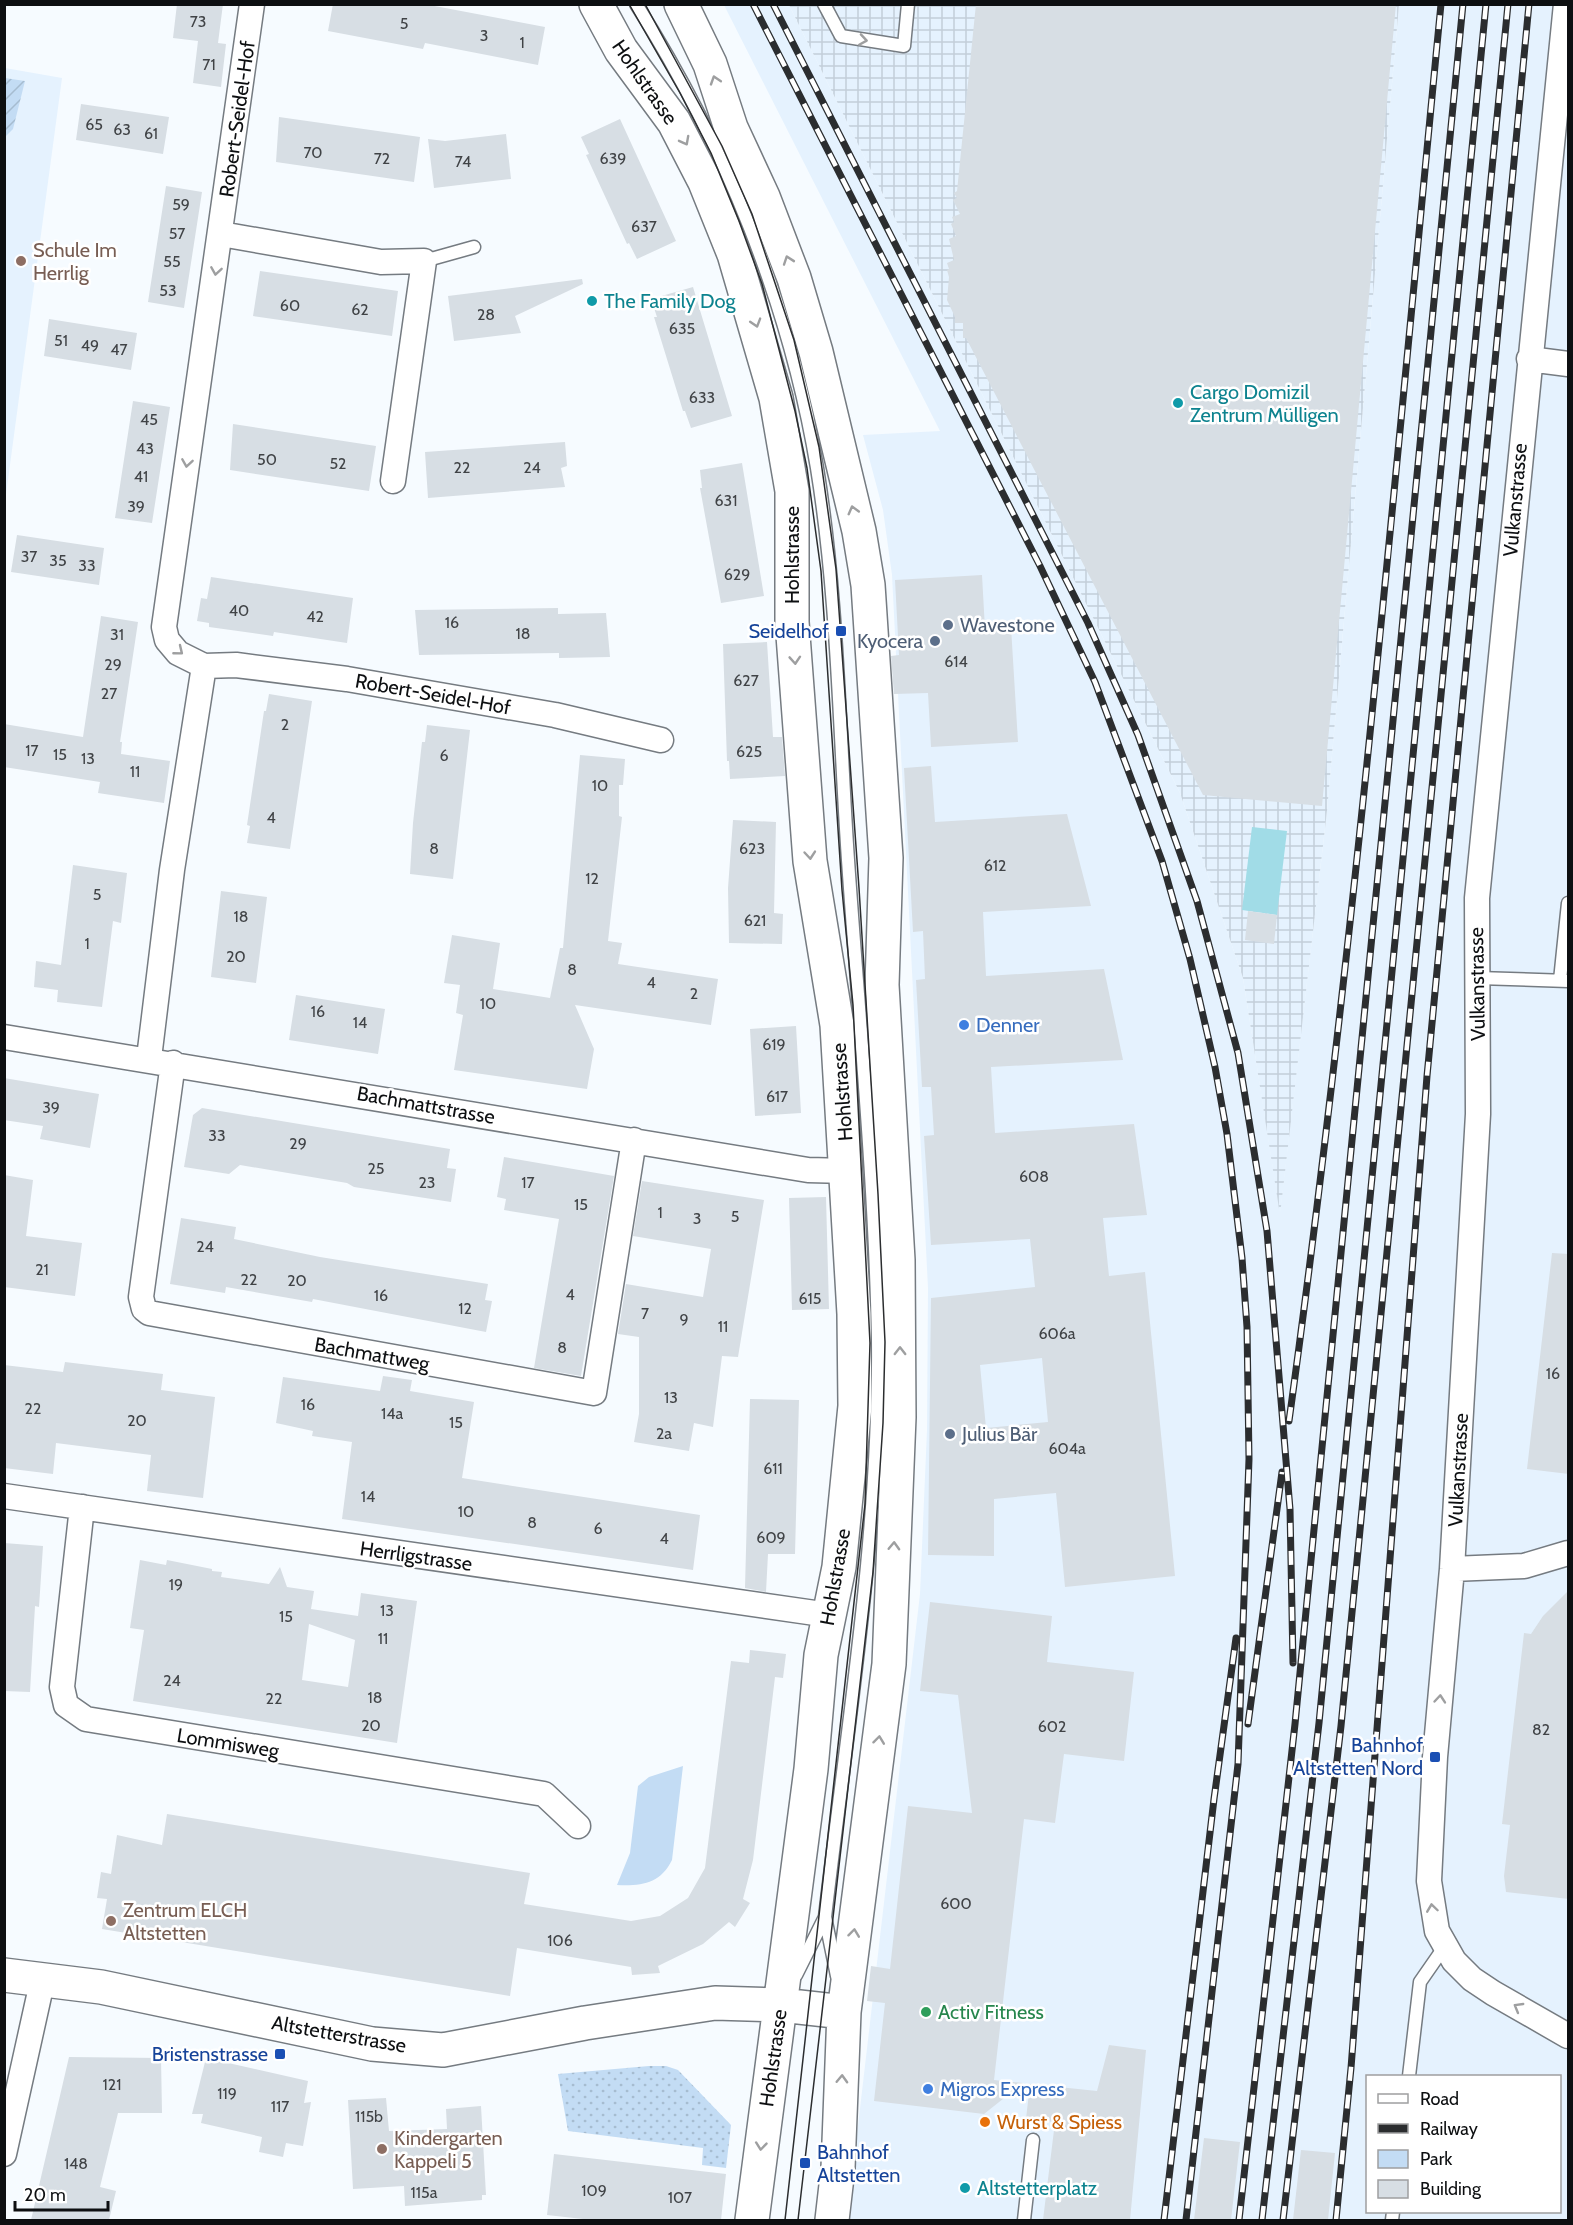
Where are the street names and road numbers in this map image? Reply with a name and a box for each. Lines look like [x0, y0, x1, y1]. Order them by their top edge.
street label: Hohlstrasse [607, 35, 683, 129]
street label: Robert-Seidel-Hof [214, 39, 260, 199]
street label: Vulkanstrasse [1498, 442, 1532, 558]
street label: Hohlstrasse [780, 506, 804, 604]
street label: Robert-Seidel-Hof [353, 669, 513, 720]
street label: Vulkanstrasse [1464, 927, 1490, 1041]
street label: Hohlstrasse [827, 1042, 857, 1142]
street label: Bachmattstrasse [355, 1081, 497, 1129]
street label: Bachmattweg [313, 1332, 432, 1376]
street label: Vulkanstrasse [1443, 1412, 1473, 1528]
street label: Hohlstrasse [815, 1527, 855, 1627]
street label: Herrligstrasse [358, 1536, 474, 1576]
street label: Lommisweg [175, 1723, 282, 1763]
street label: Hohlstrasse [754, 2008, 792, 2108]
street label: Altstetterstrasse [270, 2010, 408, 2058]

